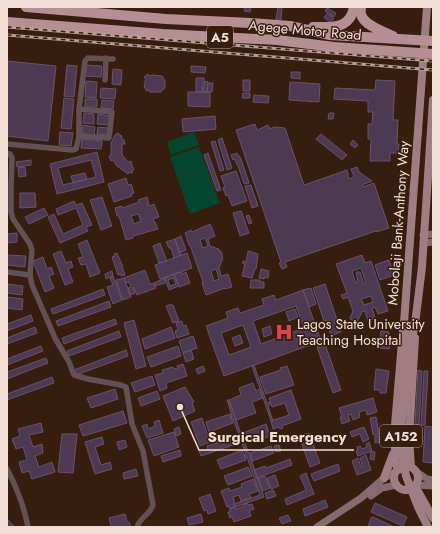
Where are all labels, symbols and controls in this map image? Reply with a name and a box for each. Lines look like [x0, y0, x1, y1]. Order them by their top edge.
street label: Agege Motor Road [248, 15, 362, 45]
road number: A5 [207, 26, 233, 48]
street label: Mobolaji Bank-Anthony Way [382, 139, 414, 306]
place label: Lagos State University Teaching Hospital [297, 314, 425, 350]
hospital icon: Lagos State University Teaching Hospital [274, 322, 294, 342]
callout: Surgical Emergency [199, 423, 354, 450]
road number: A152 [380, 425, 422, 447]
text: Surgical Emergency [208, 426, 347, 448]

